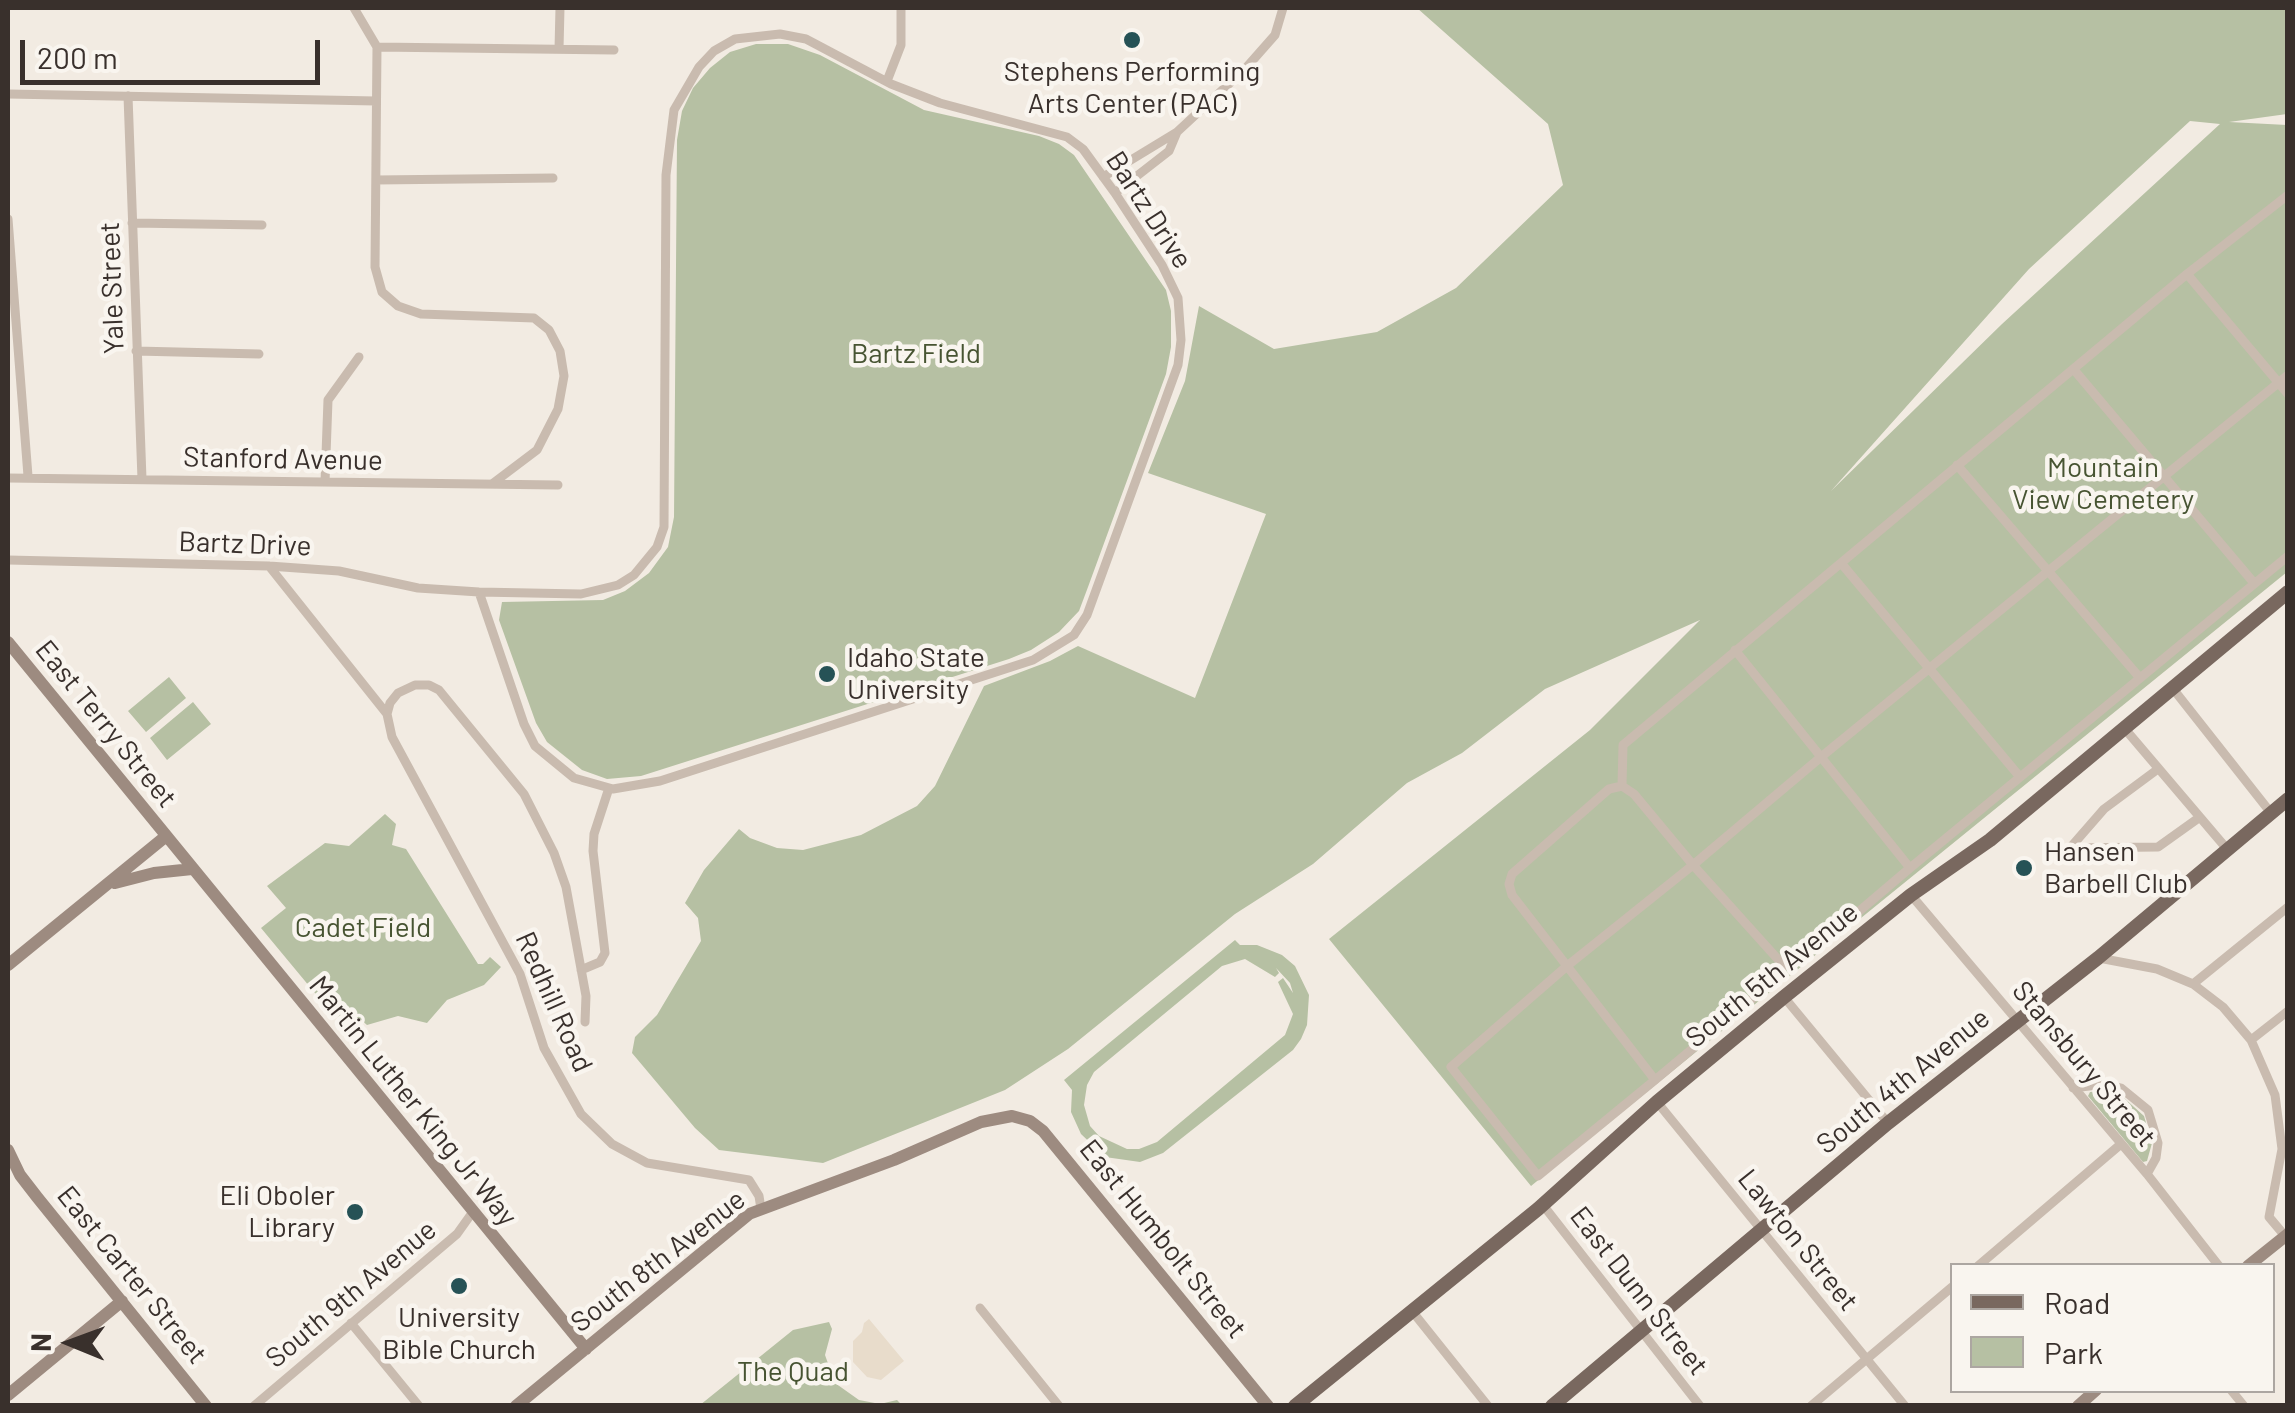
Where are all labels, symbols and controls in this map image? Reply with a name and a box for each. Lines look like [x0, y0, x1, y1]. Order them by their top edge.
scale bar [25, 20, 325, 82]
marker: Stephens Performing Arts Center (PAC) [1121, 29, 1143, 51]
text: 200 m [37, 39, 118, 75]
place label: Stephens Performing Arts Center (PAC) [1004, 55, 1260, 121]
street label: Bartz Drive [1099, 145, 1199, 275]
street label: Yale Street [93, 221, 131, 355]
park label: Bartz Field [851, 337, 981, 371]
street label: Stanford Avenue [183, 440, 383, 478]
park label: Mountain View Cemetery [2012, 451, 2194, 517]
street label: Bartz Drive [178, 525, 312, 563]
street label: East Terry Street [28, 634, 184, 814]
place label: Idaho State University [847, 641, 985, 707]
marker: Idaho State University [816, 663, 838, 685]
place label: Hansen Barbell Club [2044, 835, 2188, 901]
marker: Hansen Barbell Club [2013, 857, 2035, 879]
street label: South 5th Avenue [1679, 895, 1865, 1055]
park label: Cadet Field [295, 911, 431, 945]
street label: Redhill Road [508, 927, 600, 1077]
street label: Martin Luther King Jr Way [302, 969, 524, 1233]
street label: Stansbury Street [2005, 974, 2163, 1154]
street label: South 4th Avenue [1810, 1001, 1996, 1161]
street label: East Humbolt Street [1073, 1133, 1253, 1345]
street label: Lawton Street [1731, 1162, 1865, 1318]
street label: East Carter Street [50, 1179, 214, 1371]
place label: Eli Oboler Library [220, 1179, 335, 1245]
street label: South 8th Avenue [564, 1183, 752, 1339]
street label: East Dunn Street [1563, 1200, 1715, 1382]
marker: Eli Oboler Library [344, 1201, 366, 1223]
street label: South 9th Avenue [259, 1213, 443, 1375]
legend [1950, 1263, 2275, 1393]
marker: University Bible Church [448, 1275, 470, 1297]
text: Road [2044, 1284, 2110, 1320]
north arrow [20, 1293, 120, 1393]
place label: University Bible Church [382, 1301, 536, 1367]
text: N [23, 1333, 57, 1352]
text: Park [2044, 1334, 2103, 1370]
park label: The Quad [737, 1355, 849, 1389]

